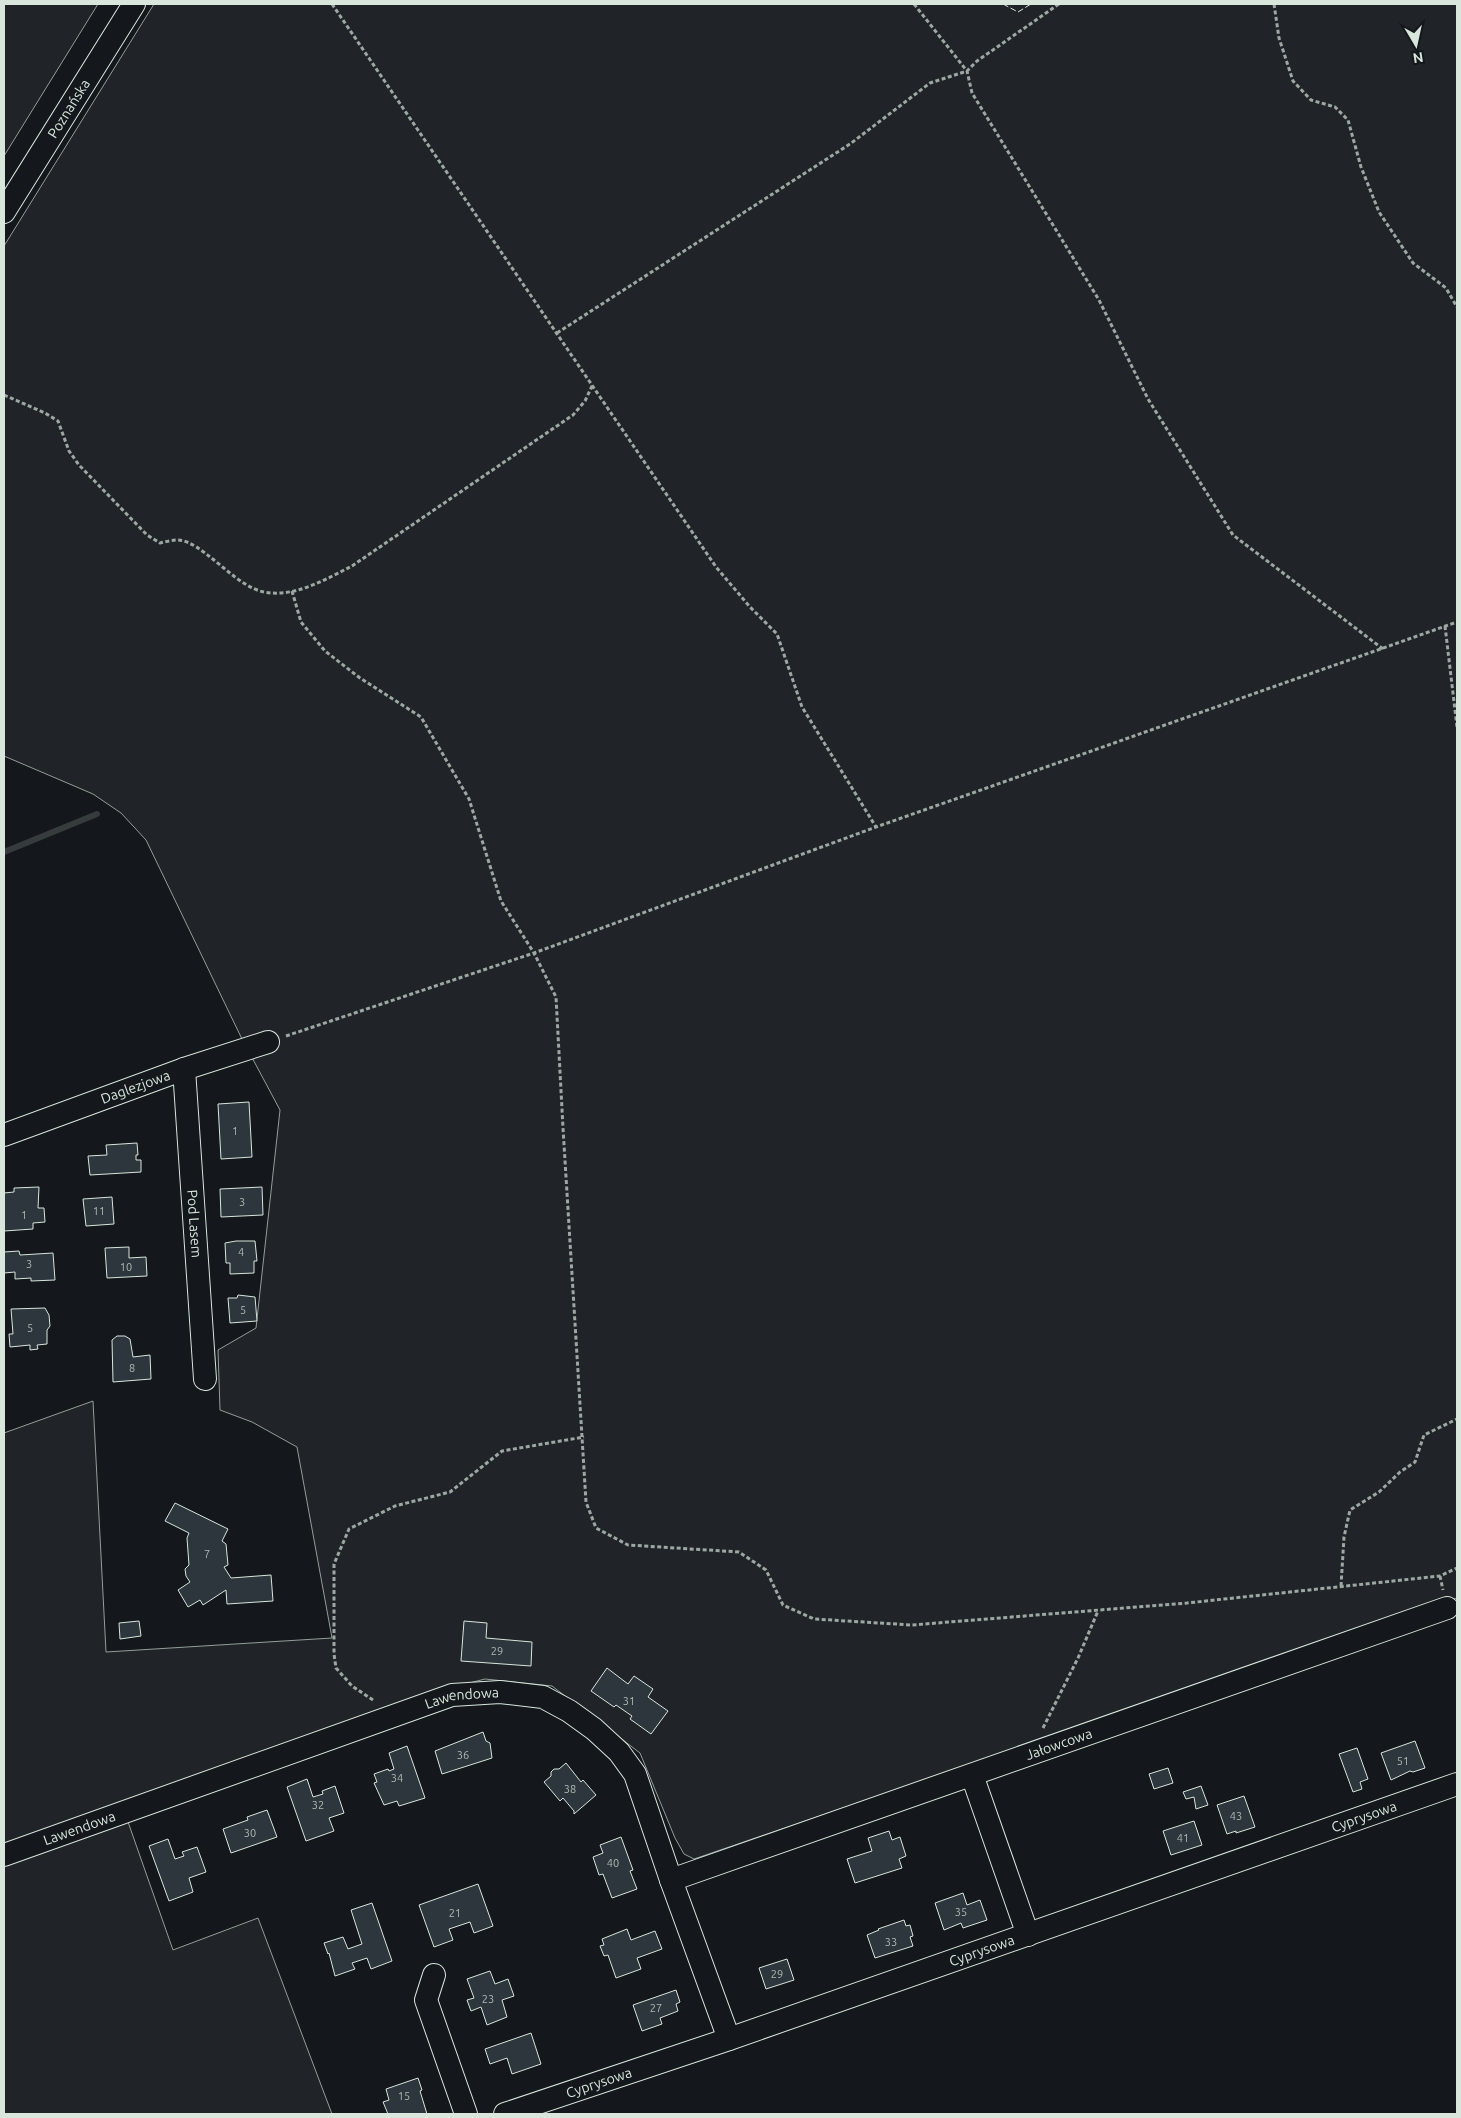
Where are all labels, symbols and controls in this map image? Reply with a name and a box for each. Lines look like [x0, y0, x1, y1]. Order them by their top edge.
north arrow [1391, 20, 1441, 70]
text: N [1412, 49, 1424, 67]
street label: Poznańska [44, 76, 93, 141]
street label: Daglezjowa [99, 1067, 172, 1107]
house number: 1 [232, 1125, 238, 1137]
street label: Pod Lasem [184, 1189, 205, 1258]
house number: 3 [239, 1196, 245, 1208]
house number: 11 [93, 1205, 105, 1217]
house number: 1 [21, 1209, 27, 1221]
house number: 4 [238, 1246, 244, 1258]
house number: 3 [26, 1258, 32, 1270]
house number: 10 [120, 1261, 132, 1273]
house number: 5 [240, 1304, 246, 1316]
house number: 5 [27, 1322, 33, 1334]
house number: 8 [129, 1362, 135, 1374]
house number: 7 [204, 1548, 210, 1560]
house number: 29 [491, 1645, 503, 1657]
street label: Lawendowa [423, 1684, 499, 1712]
house number: 31 [623, 1695, 635, 1707]
street label: Jałowcowa [1023, 1725, 1094, 1763]
house number: 36 [457, 1749, 469, 1761]
house number: 51 [1397, 1755, 1409, 1767]
house number: 34 [391, 1772, 403, 1784]
house number: 38 [564, 1783, 576, 1795]
street label: Cyprysowa [1329, 1798, 1399, 1835]
house number: 32 [312, 1799, 324, 1811]
street label: Lawendowa [41, 1808, 118, 1848]
house number: 43 [1230, 1810, 1242, 1822]
house number: 30 [244, 1827, 256, 1839]
house number: 41 [1177, 1832, 1189, 1844]
house number: 40 [607, 1857, 619, 1869]
house number: 35 [955, 1906, 967, 1918]
house number: 21 [449, 1907, 461, 1919]
street label: Cyprysowa [947, 1932, 1017, 1969]
house number: 33 [885, 1936, 897, 1948]
house number: 29 [771, 1968, 783, 1980]
house number: 23 [482, 1993, 494, 2005]
house number: 27 [650, 2002, 662, 2014]
street label: Cyprysowa [564, 2064, 634, 2101]
house number: 15 [398, 2090, 410, 2102]

